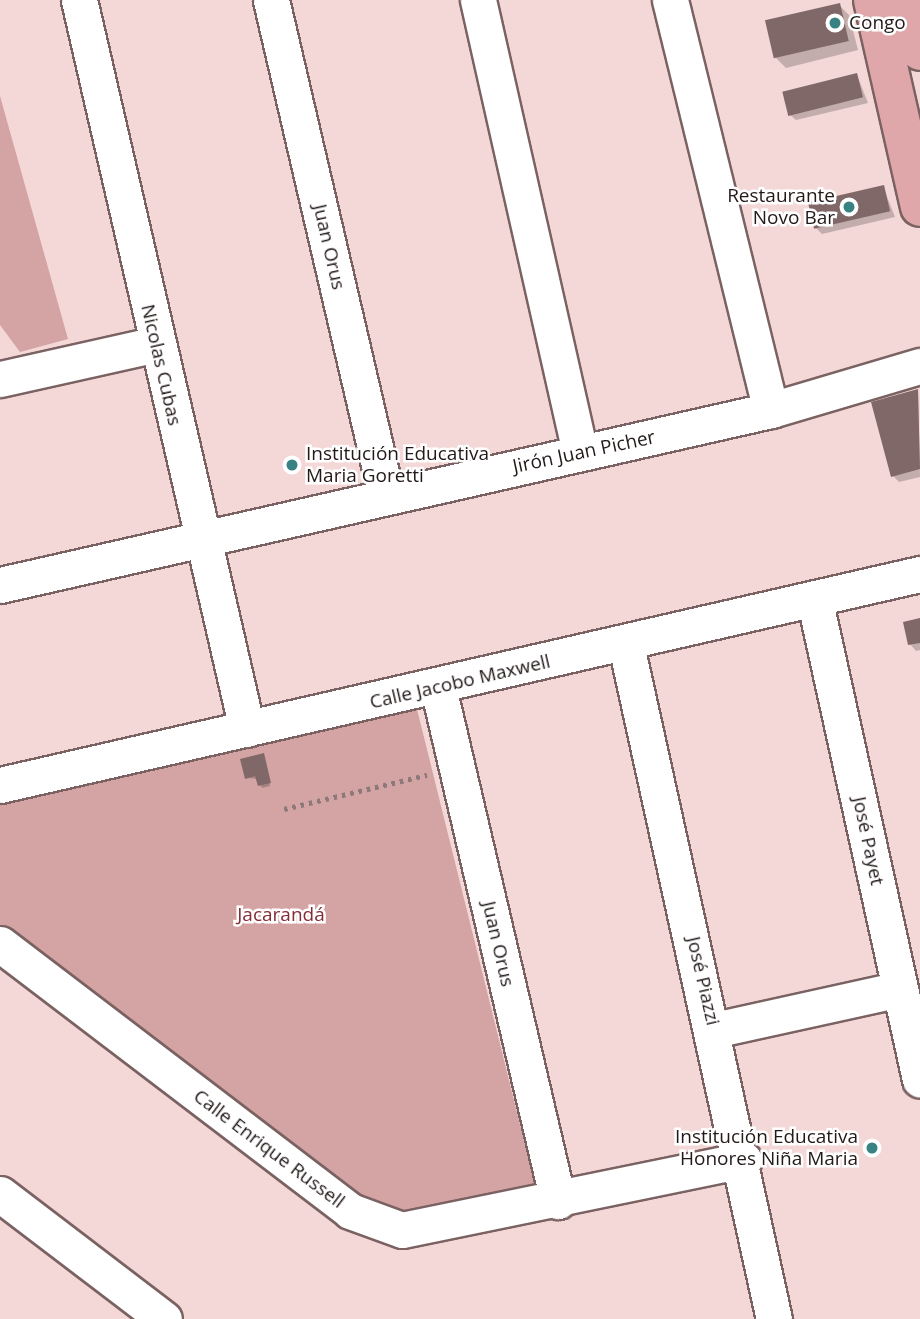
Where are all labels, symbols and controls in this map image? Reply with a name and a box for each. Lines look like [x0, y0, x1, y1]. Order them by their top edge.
place label: Congo [849, 12, 906, 34]
marker: Congo [827, 15, 843, 31]
place label: Restaurante Novo Bar [727, 185, 835, 229]
marker: Restaurante Novo Bar [841, 199, 857, 215]
street label: Juan Orus [308, 202, 350, 292]
street label: Nicolas Cubas [136, 302, 186, 428]
street label: Jirón Juan Picher [511, 426, 657, 478]
place label: Institución Educativa Maria Goretti [306, 443, 489, 487]
marker: Institución Educativa Maria Goretti [284, 457, 300, 473]
street label: Calle Jacobo Maxwell [368, 650, 552, 714]
street label: José Payet [847, 795, 889, 887]
street label: Juan Orus [477, 899, 519, 989]
park label: Jacarandá [237, 904, 325, 926]
street label: José Piazzi [682, 934, 724, 1028]
street label: Calle Enrique Russell [189, 1085, 349, 1213]
place label: Institución Educativa Honores Niña Maria [675, 1126, 858, 1170]
marker: Institución Educativa Honores Niña Maria [864, 1140, 880, 1156]

